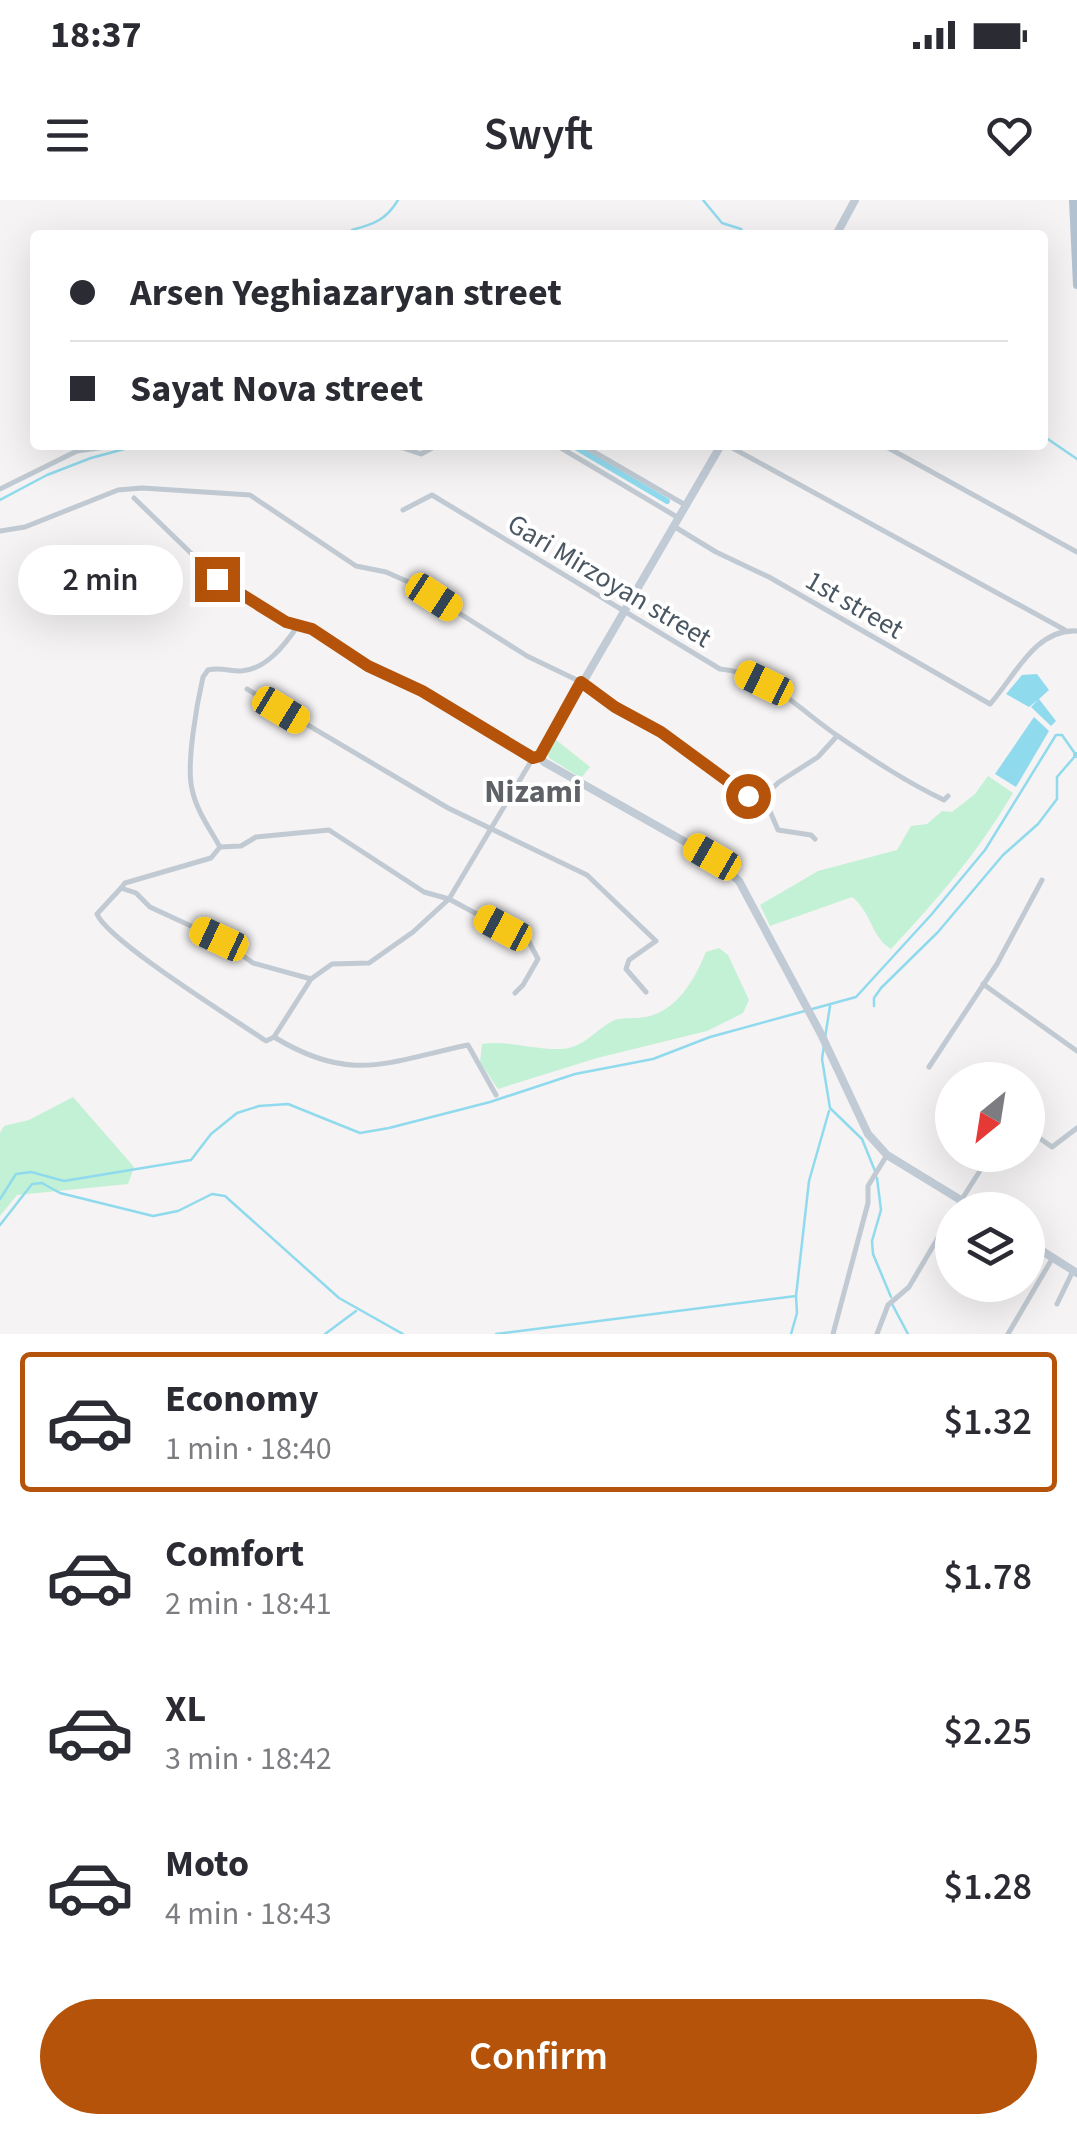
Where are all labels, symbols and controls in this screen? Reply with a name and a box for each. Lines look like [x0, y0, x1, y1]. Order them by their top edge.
text: 18:37 [50, 8, 142, 62]
text: Swyft [484, 103, 593, 167]
icon: menu [40, 108, 95, 163]
icon: heart [982, 108, 1037, 163]
text: Arsen Yeghiazaryan street [130, 266, 562, 320]
text: Sayat Nova street [130, 362, 423, 416]
street label: Gari Mirzoyan street [500, 504, 720, 658]
callout: 2 min [17, 544, 182, 614]
text: 2 min [62, 557, 139, 603]
route end [195, 557, 240, 602]
street label: 1st street [798, 561, 911, 649]
car [401, 568, 467, 626]
car [730, 656, 798, 710]
car [248, 682, 314, 738]
district label: Nizami [484, 769, 582, 815]
route start [726, 774, 771, 819]
car [679, 829, 745, 885]
car [469, 901, 537, 955]
car [185, 913, 253, 965]
north arrow [935, 1062, 1045, 1172]
map controls [935, 1062, 1045, 1302]
button: layers [935, 1192, 1045, 1302]
text: Economy [165, 1372, 318, 1426]
icon: car [45, 1377, 135, 1467]
text: $1.32 [944, 1395, 1032, 1449]
text: 1 min · 18:40 [165, 1426, 332, 1472]
text: Comfort [165, 1527, 304, 1581]
icon: car [45, 1532, 135, 1622]
text: $1.78 [944, 1550, 1032, 1604]
text: 2 min · 18:41 [165, 1581, 332, 1627]
text: XL [165, 1682, 206, 1736]
icon: car [45, 1687, 135, 1777]
text: $2.25 [944, 1705, 1032, 1759]
text: 3 min · 18:42 [165, 1736, 332, 1782]
text: Moto [165, 1837, 249, 1891]
icon: car [45, 1842, 135, 1932]
text: $1.28 [944, 1860, 1032, 1914]
text: 4 min · 18:43 [165, 1891, 332, 1937]
button: Confirm [40, 1999, 1037, 2114]

